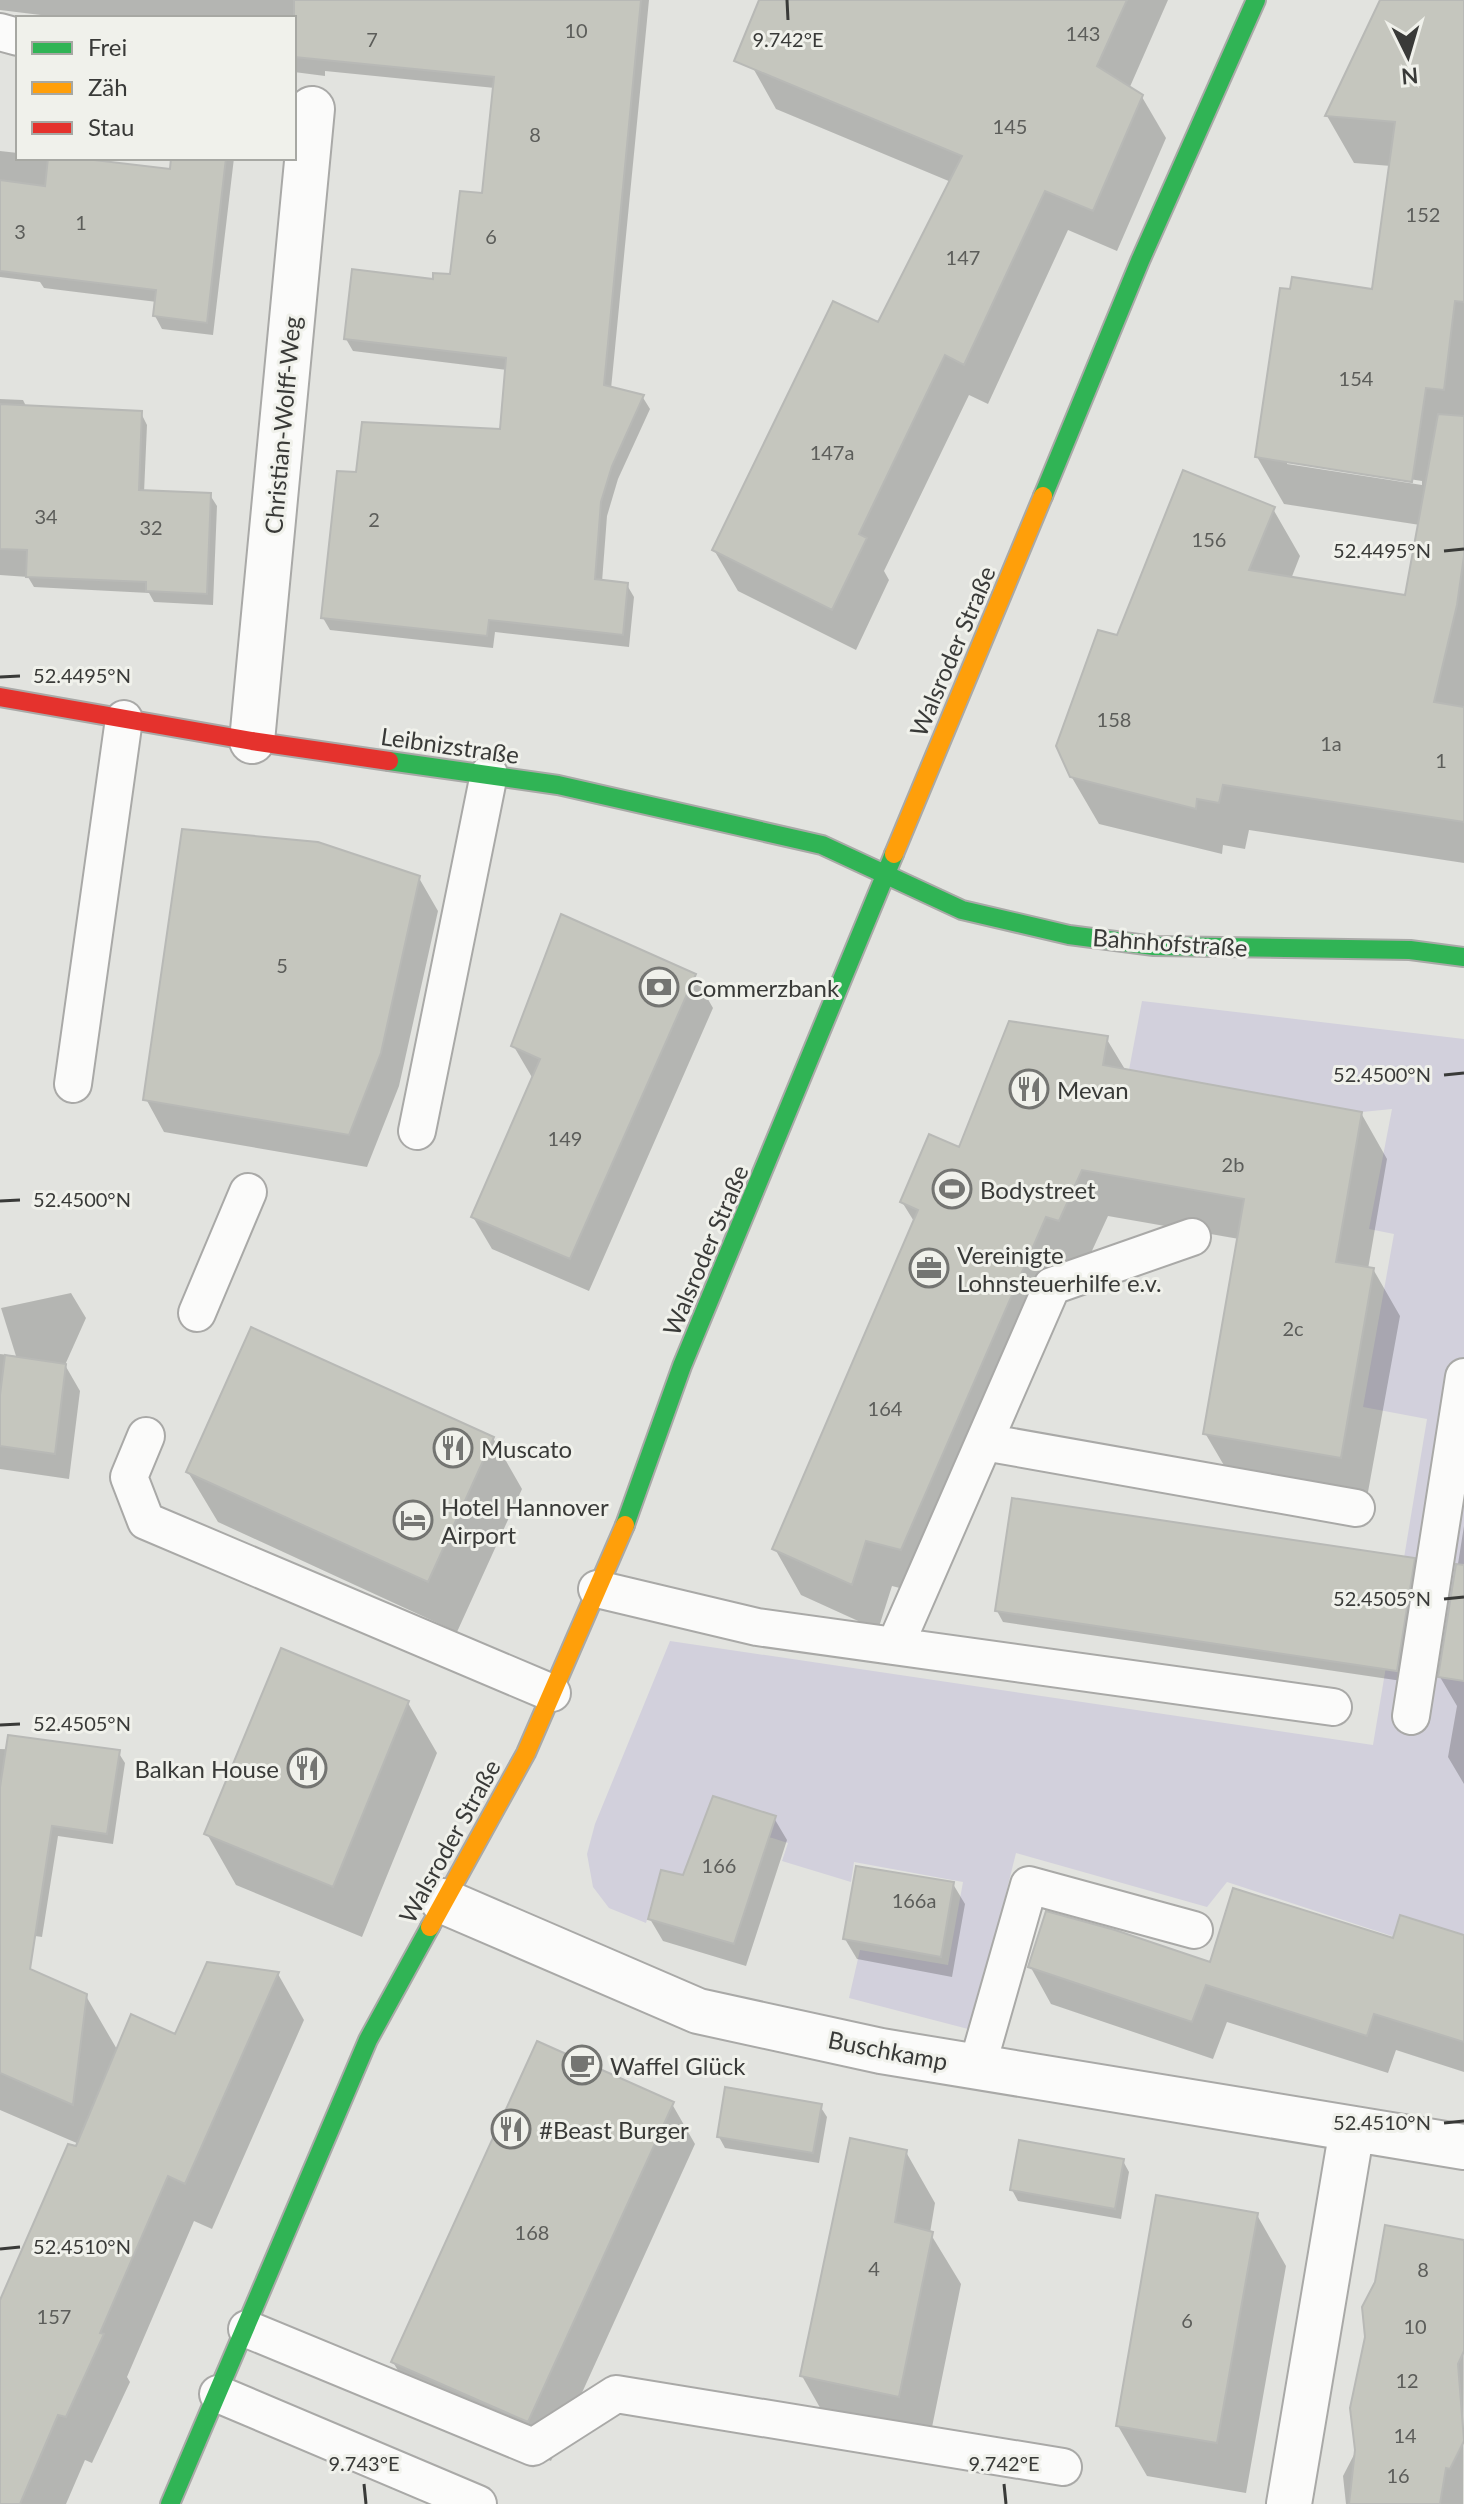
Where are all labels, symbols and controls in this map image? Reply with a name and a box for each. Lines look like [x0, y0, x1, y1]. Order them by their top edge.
legend [16, 16, 296, 160]
north arrow [1368, 16, 1448, 96]
house number: 10 [564, 18, 588, 42]
house number: 143 [1066, 21, 1100, 45]
house number: 7 [366, 27, 378, 51]
text: 9.742°E [753, 27, 823, 51]
text: Frei [88, 32, 127, 61]
text: N [1400, 62, 1419, 91]
text: Zäh [88, 72, 128, 101]
text: Stau [88, 112, 134, 141]
house number: 145 [993, 114, 1027, 138]
house number: 8 [529, 122, 541, 146]
house number: 152 [1406, 202, 1440, 226]
house number: 1 [75, 210, 87, 234]
house number: 3 [14, 219, 26, 243]
house number: 6 [485, 224, 497, 248]
house number: 147 [946, 245, 980, 269]
street label: Christian-Wolff-Weg [258, 315, 306, 535]
house number: 154 [1339, 366, 1374, 390]
house number: 147a [810, 440, 854, 464]
house number: 34 [34, 504, 58, 528]
house number: 2 [368, 507, 380, 531]
house number: 32 [139, 515, 163, 539]
house number: 156 [1192, 527, 1226, 551]
text: 52.4495°N [1333, 538, 1431, 562]
street label: Walsroder Straße [903, 562, 1001, 740]
text: 52.4495°N [33, 663, 131, 687]
house number: 158 [1097, 707, 1131, 731]
street label: Leibnizstraße [379, 721, 521, 769]
house number: 1a [1320, 731, 1342, 755]
house number: 1 [1435, 748, 1447, 772]
street label: Bahnhofstraße [1092, 922, 1248, 962]
house number: 5 [276, 953, 288, 977]
bank icon: Commerzbank [638, 966, 680, 1008]
place label: Commerzbank [687, 973, 840, 1002]
text: 52.4500°N [1333, 1062, 1431, 1086]
restaurant icon: Mevan [1008, 1068, 1050, 1110]
place label: Mevan [1057, 1075, 1129, 1104]
house number: 149 [548, 1126, 582, 1150]
house number: 2b [1222, 1152, 1244, 1176]
street label: Walsroder Straße [656, 1161, 754, 1339]
sports icon: Bodystreet [931, 1168, 973, 1210]
place label: Bodystreet [980, 1175, 1096, 1204]
text: 52.4500°N [33, 1187, 131, 1211]
place label: Vereinigte Lohnsteuerhilfe e.v. [957, 1240, 1162, 1297]
office icon: Vereinigte Lohnsteuerhilfe e.v. [908, 1247, 950, 1289]
house number: 2c [1282, 1316, 1304, 1340]
house number: 164 [868, 1396, 903, 1420]
restaurant icon: Muscato [432, 1427, 474, 1469]
place label: Muscato [481, 1434, 572, 1463]
place label: Hotel Hannover Airport [441, 1492, 609, 1549]
hotel icon: Hotel Hannover Airport [392, 1499, 434, 1541]
text: 52.4505°N [1333, 1586, 1431, 1610]
text: 52.4505°N [33, 1711, 131, 1735]
restaurant icon: Balkan House [286, 1747, 328, 1789]
place label: Balkan House [134, 1754, 279, 1783]
street label: Walsroder Straße [392, 1754, 506, 1928]
house number: 166 [702, 1853, 736, 1877]
house number: 166a [892, 1888, 936, 1912]
street label: Buschkamp [826, 2024, 950, 2076]
cafe icon: Waffel Glück [561, 2044, 603, 2086]
place label: Waffel Glück [610, 2051, 746, 2080]
restaurant icon: #Beast Burger [490, 2108, 532, 2150]
text: 52.4510°N [1333, 2110, 1431, 2134]
place label: #Beast Burger [539, 2115, 689, 2144]
house number: 168 [515, 2220, 549, 2244]
text: 52.4510°N [33, 2234, 131, 2258]
house number: 4 [868, 2256, 880, 2280]
house number: 8 [1417, 2257, 1429, 2281]
house number: 157 [37, 2304, 71, 2328]
house number: 6 [1181, 2308, 1193, 2332]
house number: 10 [1403, 2314, 1427, 2338]
house number: 12 [1395, 2368, 1419, 2392]
house number: 14 [1393, 2423, 1417, 2447]
text: 9.743°E [329, 2451, 399, 2475]
text: 9.742°E [969, 2451, 1039, 2475]
house number: 16 [1386, 2463, 1410, 2487]

